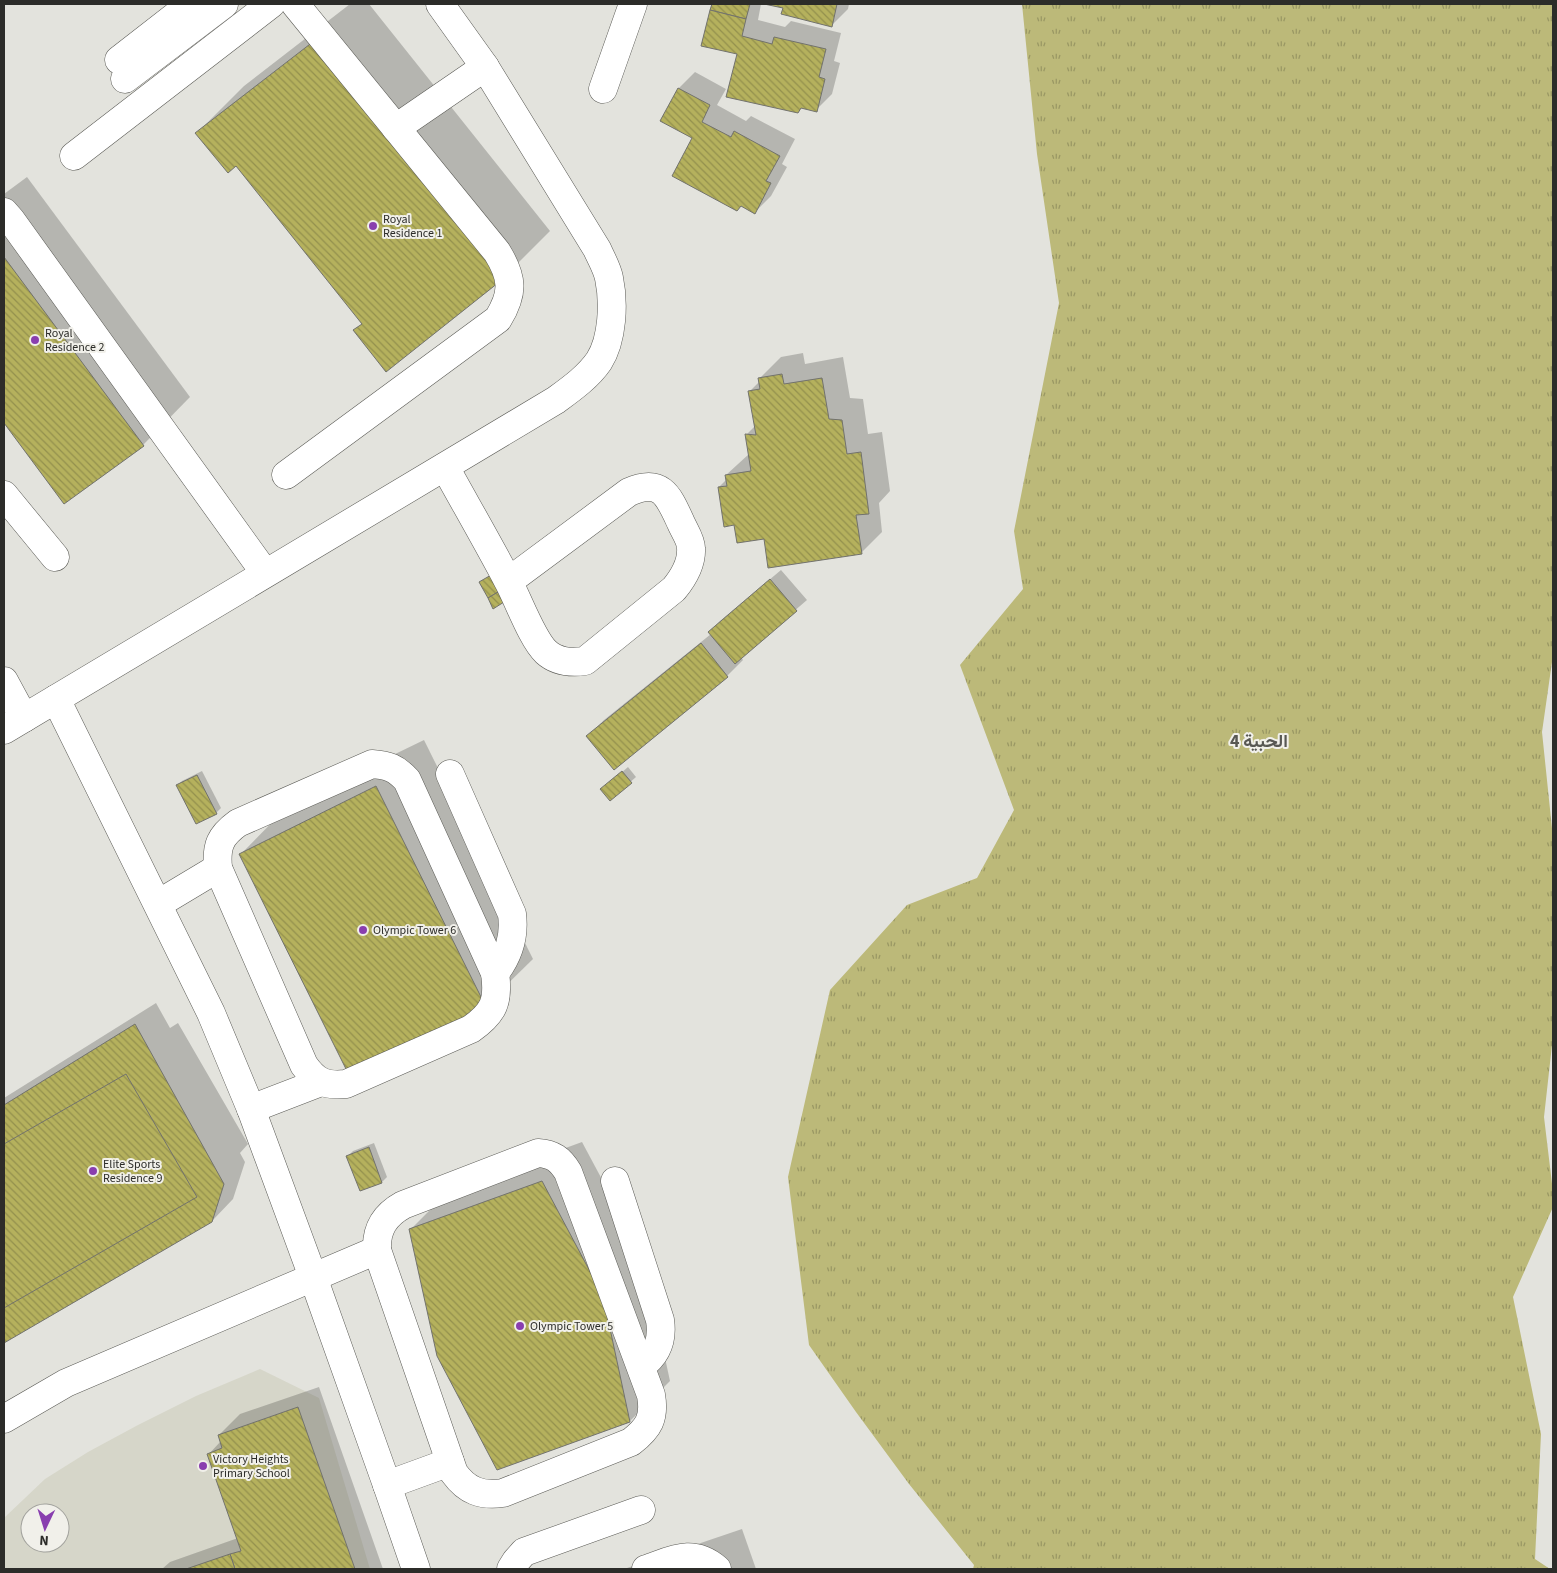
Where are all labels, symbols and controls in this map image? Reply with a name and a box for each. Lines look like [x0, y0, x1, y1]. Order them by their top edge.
place label: Royal Residence 1 [383, 211, 442, 242]
marker: Royal Residence 1 [367, 220, 379, 232]
place label: Royal Residence 2 [45, 325, 104, 356]
marker: Royal Residence 2 [29, 334, 41, 346]
district label: الحبية 4 [1230, 729, 1288, 754]
place label: Olympic Tower 6 [373, 922, 456, 939]
marker: Olympic Tower 6 [357, 924, 369, 936]
place label: Elite Sports Residence 9 [103, 1156, 162, 1187]
marker: Elite Sports Residence 9 [87, 1165, 99, 1177]
place label: Olympic Tower 5 [530, 1318, 613, 1335]
marker: Olympic Tower 5 [514, 1320, 526, 1332]
place label: Victory Heights Primary School [213, 1451, 290, 1482]
marker: Victory Heights Primary School [197, 1460, 209, 1472]
north arrow [20, 1503, 70, 1553]
text: N [39, 1530, 50, 1550]

